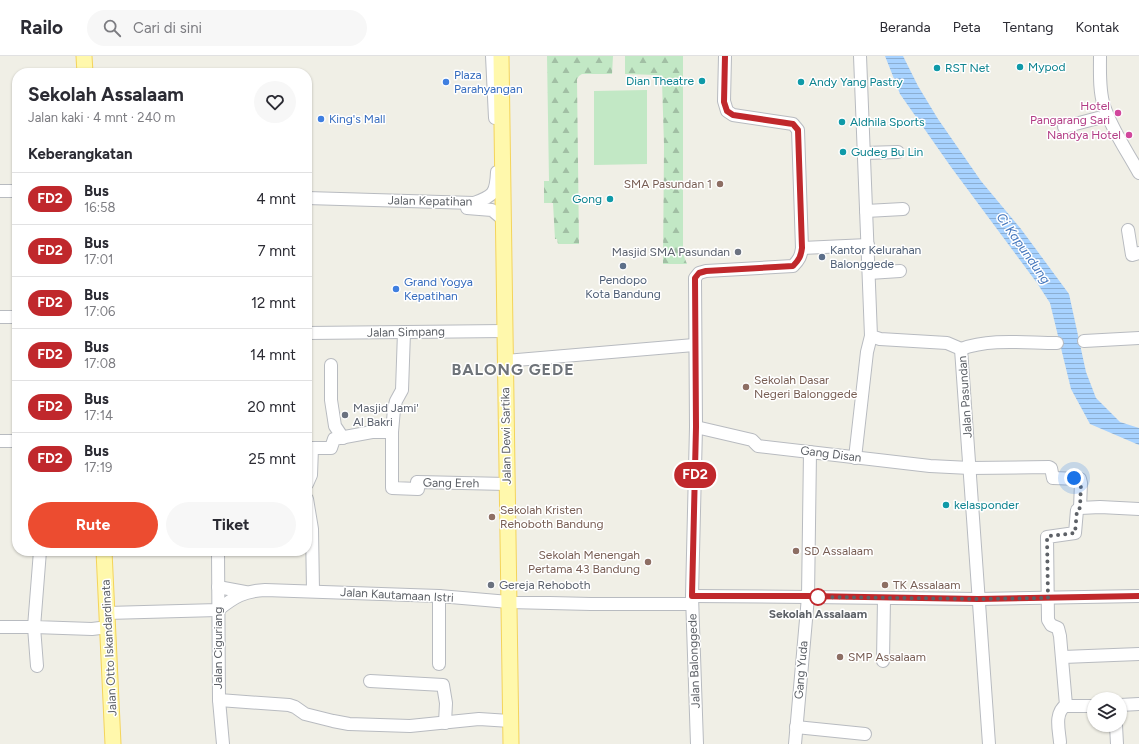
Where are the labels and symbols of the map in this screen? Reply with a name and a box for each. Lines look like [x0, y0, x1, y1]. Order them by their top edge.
place label: Mypod [1028, 60, 1066, 74]
place label: RST Net [945, 61, 990, 75]
marker: Mypod [1015, 62, 1025, 72]
marker: RST Net [932, 63, 942, 73]
place label: Plaza Parahyangan [454, 68, 523, 96]
place label: Dian Theatre [626, 74, 694, 88]
place label: Andy Yang Pastry [809, 75, 904, 89]
marker: Dian Theatre [697, 76, 707, 86]
marker: Plaza Parahyangan [441, 77, 451, 87]
marker: Andy Yang Pastry [796, 77, 806, 87]
place label: Hotel Pangarang Sari [1030, 99, 1110, 127]
marker: Hotel Pangarang Sari [1113, 108, 1123, 118]
place label: King's Mall [329, 112, 385, 126]
marker: King's Mall [316, 114, 326, 124]
place label: Aldhila Sports [850, 115, 925, 129]
marker: Aldhila Sports [837, 117, 847, 127]
place label: Nandya Hotel [1047, 128, 1121, 142]
marker: Nandya Hotel [1124, 130, 1134, 140]
place label: Gudeg Bu Lin [851, 145, 923, 159]
marker: Gudeg Bu Lin [838, 147, 848, 157]
place label: SMA Pasundan 1 [624, 177, 712, 191]
marker: SMA Pasundan 1 [715, 179, 725, 189]
place label: Gong [572, 192, 602, 206]
street label: Jalan Kepatihan [388, 193, 473, 209]
marker: Gong [605, 194, 615, 204]
water label: Ci Kapundung [994, 210, 1054, 287]
place label: Kantor Kelurahan Balonggede [830, 243, 922, 271]
place label: Masjid SMA Pasundan [612, 245, 730, 259]
marker: Masjid SMA Pasundan [733, 247, 743, 257]
marker: Kantor Kelurahan Balonggede [817, 252, 827, 262]
marker: Pendopo Kota Bandung [618, 261, 628, 271]
place label: Pendopo Kota Bandung [585, 273, 661, 301]
place label: Grand Yogya Kepatihan [404, 275, 473, 303]
marker: Grand Yogya Kepatihan [391, 284, 401, 294]
street label: Jalan Simpang [367, 324, 445, 340]
street label: Jalan Pasundan [955, 355, 975, 439]
district label: BALONG GEDE [451, 360, 575, 379]
place label: Sekolah Dasar Negeri Balonggede [754, 373, 858, 401]
marker: Sekolah Dasar Negeri Balonggede [741, 382, 751, 392]
street label: Jalan Dewi Sartika [498, 387, 514, 485]
place label: Masjid Jami' Al Bakri [353, 401, 419, 429]
marker: Masjid Jami' Al Bakri [340, 410, 350, 420]
street label: Gang Disan [800, 443, 863, 465]
line badge: FD2 [672, 462, 718, 488]
your location [1064, 468, 1084, 488]
street label: Gang Ereh [423, 476, 480, 490]
place label: kelasponder [954, 498, 1019, 512]
marker: kelasponder [941, 500, 951, 510]
place label: Sekolah Kristen Rehoboth Bandung [500, 503, 604, 531]
marker: Sekolah Kristen Rehoboth Bandung [487, 512, 497, 522]
place label: SD Assalaam [804, 544, 873, 558]
marker: SD Assalaam [791, 546, 801, 556]
place label: Sekolah Menengah Pertama 43 Bandung [528, 548, 640, 576]
marker: Sekolah Menengah Pertama 43 Bandung [643, 557, 653, 567]
place label: Gereja Rehoboth [499, 578, 591, 592]
place label: TK Assalaam [893, 578, 960, 592]
street label: Jalan Otto Iskandardinata [98, 579, 120, 717]
marker: Gereja Rehoboth [486, 580, 496, 590]
marker: TK Assalaam [880, 580, 890, 590]
street label: Jalan Kautamaan Istri [340, 585, 454, 605]
marker: Sekolah Assalaam [809, 588, 827, 606]
street label: Jalan Ciguriang [211, 607, 225, 689]
place label: Sekolah Assalaam [769, 607, 867, 621]
street label: Jalan Balonggede [685, 613, 703, 709]
street label: Gang Yuda [791, 640, 811, 700]
place label: SMP Assalaam [848, 650, 926, 664]
marker: SMP Assalaam [835, 652, 845, 662]

